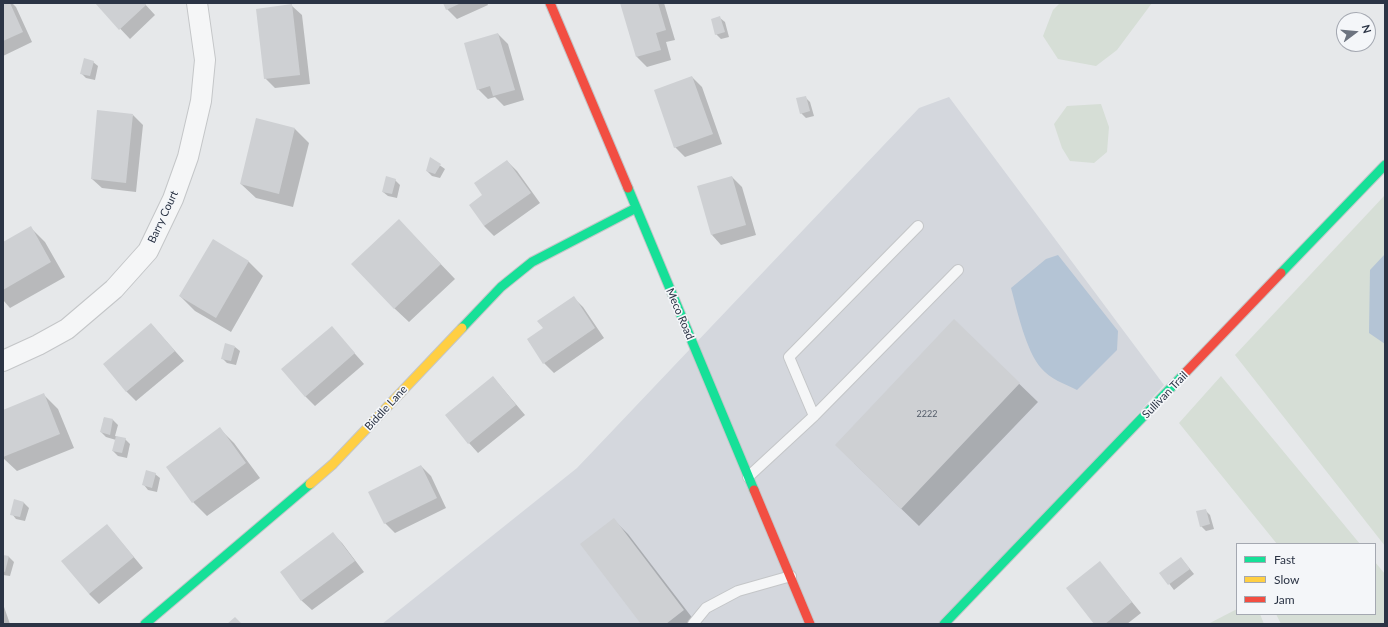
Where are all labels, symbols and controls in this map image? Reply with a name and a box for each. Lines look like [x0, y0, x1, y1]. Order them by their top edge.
north arrow [1336, 12, 1376, 52]
text: N [1360, 23, 1374, 35]
street label: Barry Court [145, 189, 181, 245]
street label: Meco Road [663, 286, 697, 342]
street label: Sullivan Trail [1140, 369, 1190, 421]
street label: Biddle Lane [362, 383, 410, 433]
house number: 2222 [917, 409, 937, 419]
legend [1236, 543, 1376, 615]
text: Fast [1274, 552, 1295, 567]
text: Slow [1274, 572, 1299, 587]
text: Jam [1274, 592, 1295, 607]

